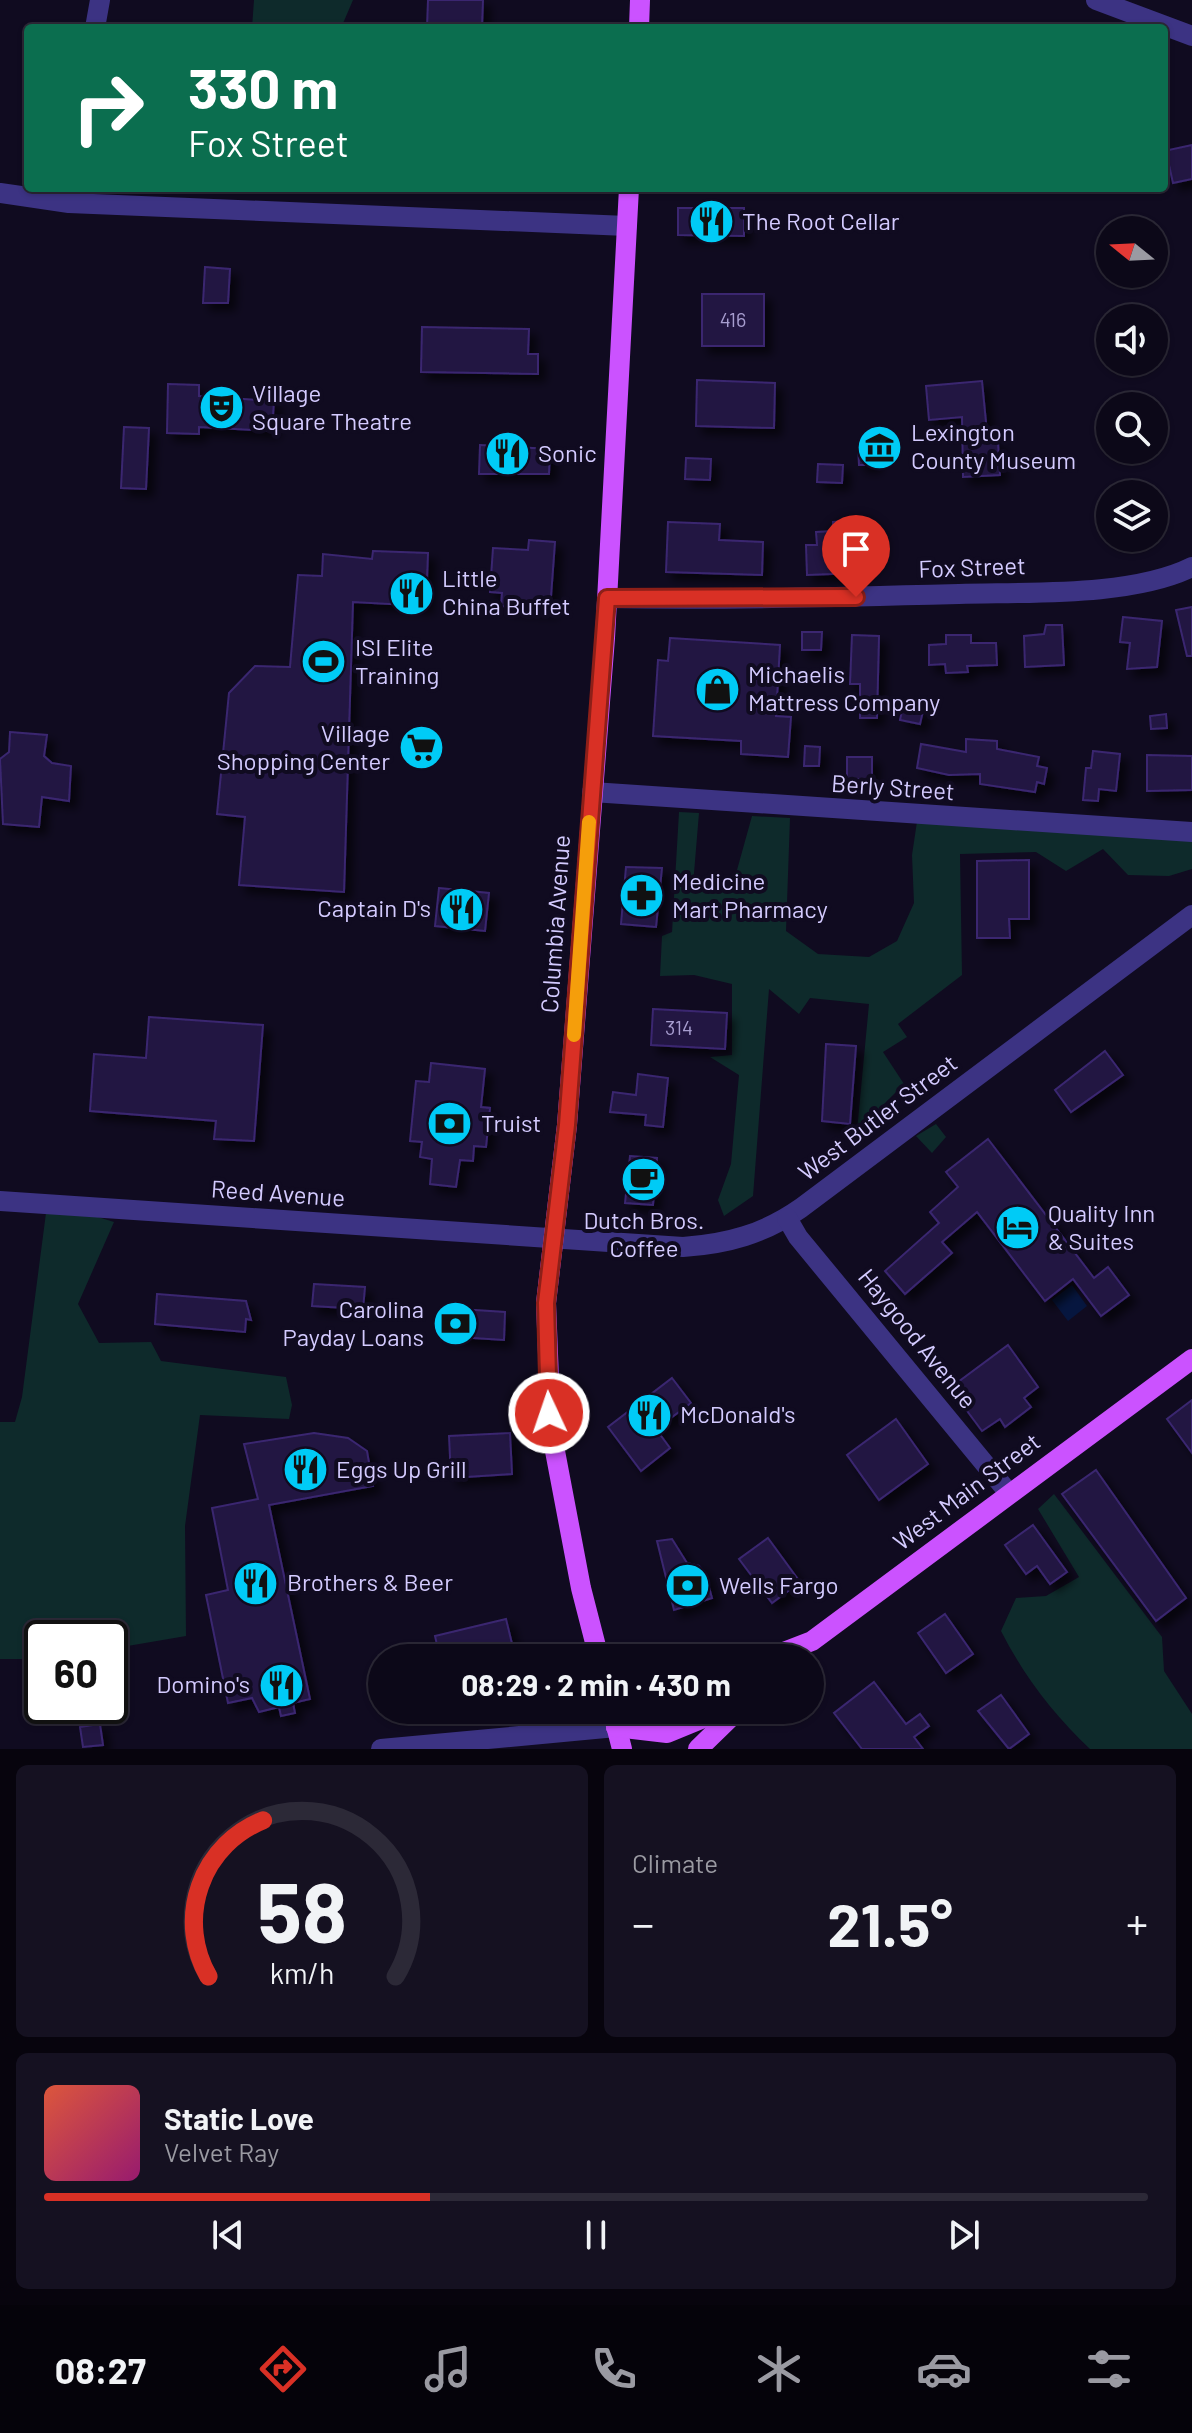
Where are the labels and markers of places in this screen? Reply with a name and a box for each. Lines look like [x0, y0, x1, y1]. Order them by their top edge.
restaurant icon: The Root Cellar [687, 198, 735, 246]
place label: The Root Cellar [742, 206, 900, 235]
place label: Village Square Theatre [252, 378, 412, 435]
theatre icon: Village Square Theatre [197, 384, 245, 432]
place label: Lexington County Museum [911, 417, 1076, 474]
museum icon: Lexington County Museum [856, 423, 904, 471]
restaurant icon: Sonic [483, 430, 531, 478]
place label: Sonic [538, 438, 597, 467]
pin [822, 515, 890, 597]
place label: Little China Buffet [442, 563, 571, 620]
restaurant icon: Little China Buffet [387, 569, 435, 617]
place label: ISI Elite Training [355, 632, 439, 689]
sports icon: ISI Elite Training [300, 638, 348, 686]
place label: Michaelis Mattress Company [748, 659, 940, 716]
shop icon: Michaelis Mattress Company [693, 665, 741, 713]
place label: Village Shopping Center [217, 718, 390, 775]
supermarket icon: Village Shopping Center [397, 724, 445, 772]
place label: Medicine Mart Pharmacy [672, 866, 828, 923]
pharmacy icon: Medicine Mart Pharmacy [617, 872, 665, 920]
restaurant icon: Captain D's [438, 885, 486, 933]
place label: Captain D's [317, 893, 431, 922]
bank icon: Truist [426, 1100, 474, 1148]
place label: Truist [481, 1108, 541, 1137]
cafe icon: Dutch Bros. Coffee [620, 1155, 668, 1203]
place label: Quality Inn & Suites [1048, 1198, 1155, 1255]
hotel icon: Quality Inn & Suites [993, 1204, 1041, 1252]
place label: Dutch Bros. Coffee [584, 1205, 704, 1262]
place label: Carolina Payday Loans [283, 1294, 424, 1351]
bank icon: Carolina Payday Loans [431, 1300, 479, 1348]
restaurant icon: McDonald's [625, 1391, 673, 1439]
place label: McDonald's [680, 1399, 795, 1428]
restaurant icon: Eggs Up Grill [281, 1446, 329, 1494]
place label: Eggs Up Grill [336, 1454, 467, 1483]
restaurant icon: Brothers & Beer [232, 1559, 280, 1607]
bank icon: Wells Fargo [664, 1562, 712, 1610]
place label: Brothers & Beer [287, 1567, 453, 1596]
place label: Wells Fargo [719, 1570, 839, 1599]
restaurant icon: Domino's [257, 1661, 305, 1709]
place label: Domino's [156, 1669, 250, 1698]

